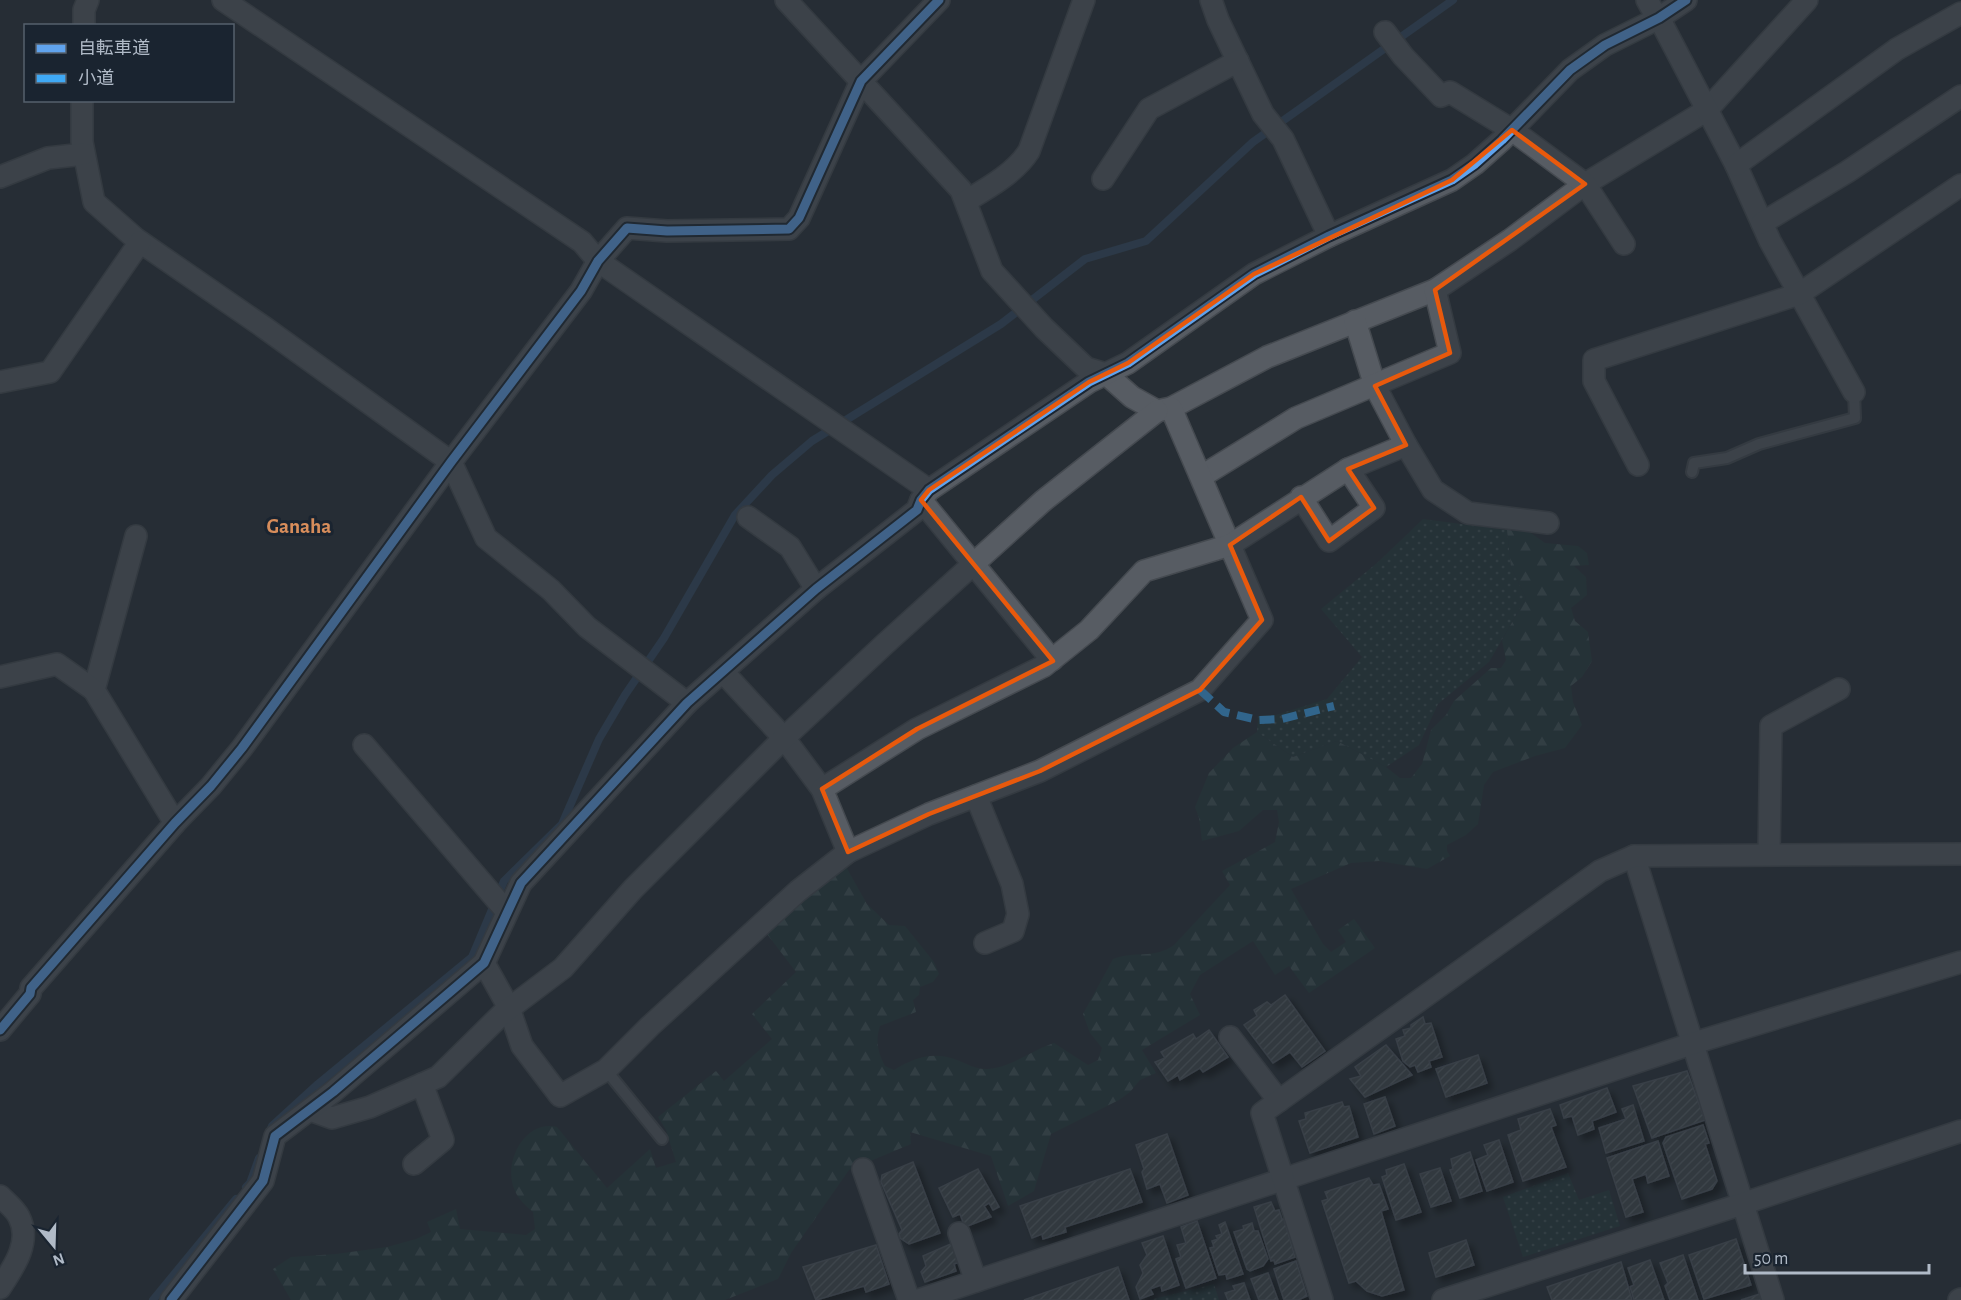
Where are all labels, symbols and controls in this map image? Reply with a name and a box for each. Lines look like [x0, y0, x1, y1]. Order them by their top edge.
legend [24, 24, 234, 102]
text: 自転車道 [78, 38, 150, 58]
text: 小道 [78, 68, 114, 88]
district label: Ganaha [267, 516, 331, 537]
north arrow [24, 1216, 84, 1276]
scale bar [1745, 1237, 1930, 1275]
text: N [51, 1250, 66, 1269]
text: 50 m [1754, 1250, 1788, 1268]

